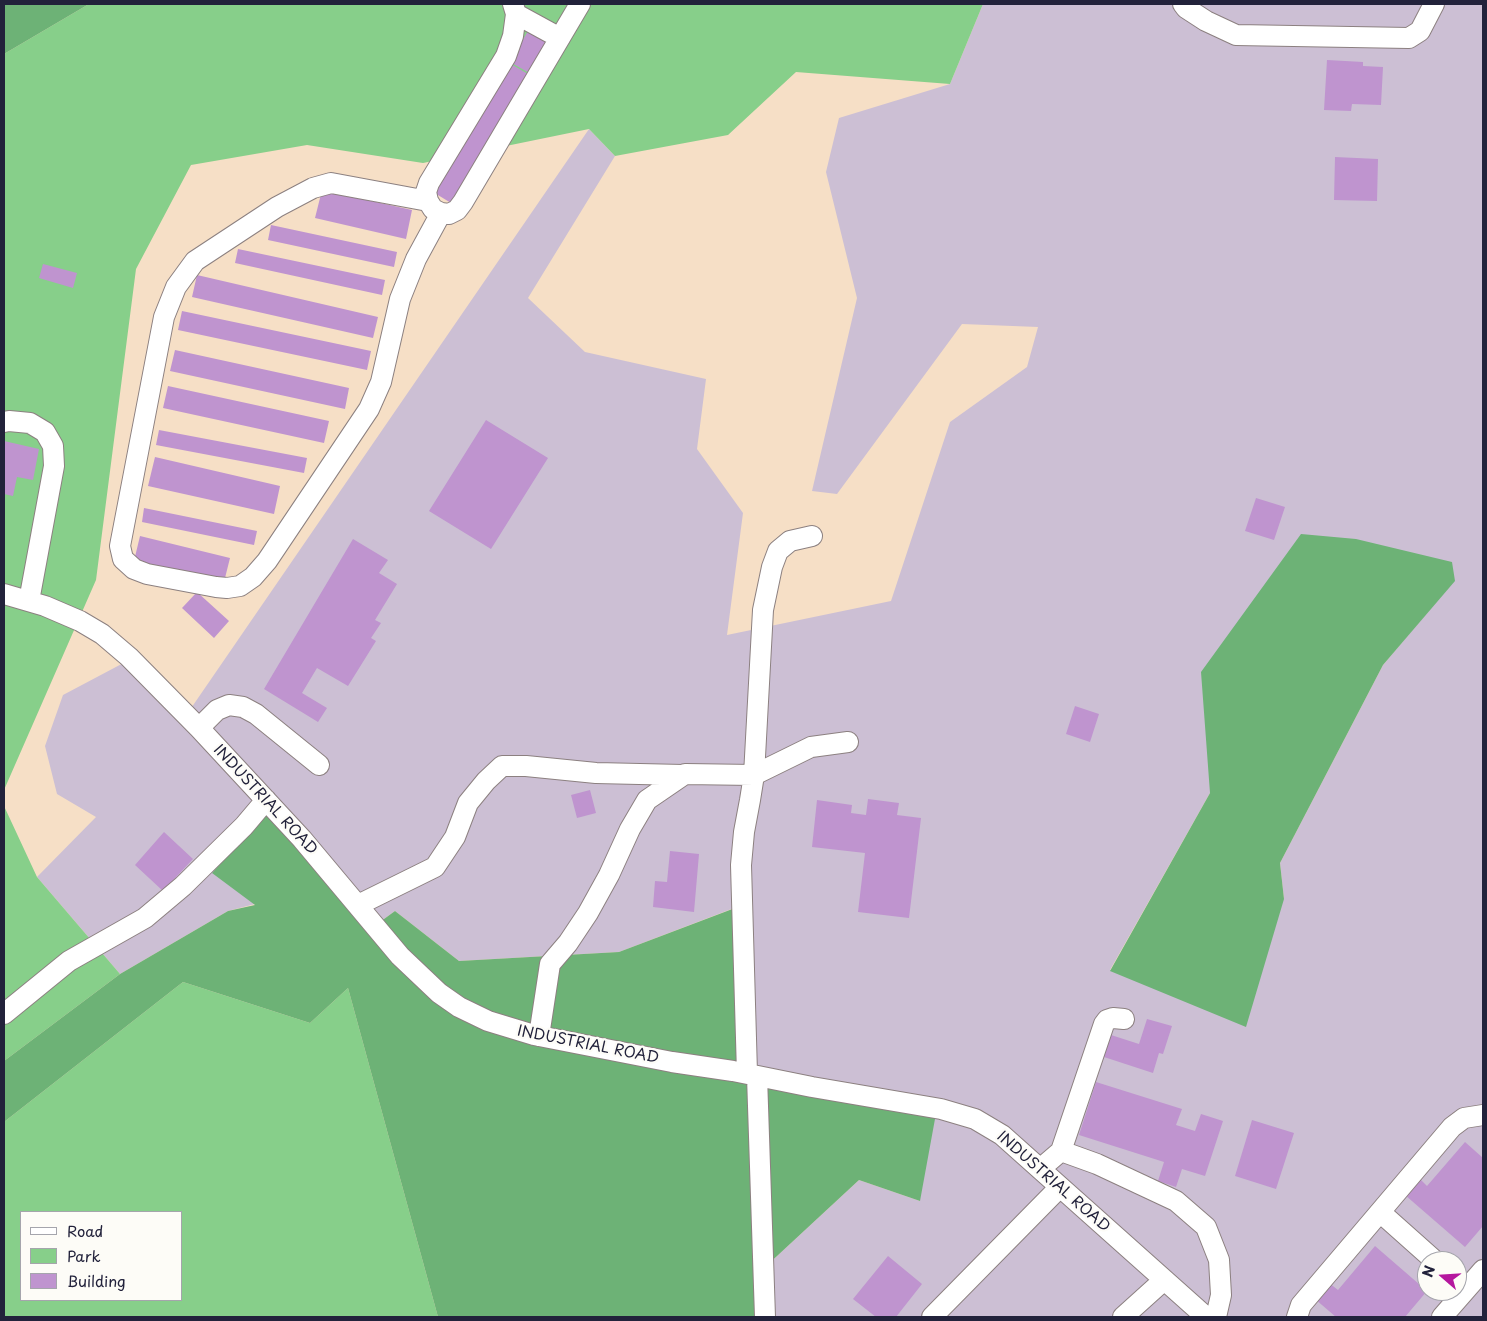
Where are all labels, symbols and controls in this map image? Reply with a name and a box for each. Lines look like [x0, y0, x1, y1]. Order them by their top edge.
street label: INDUSTRIAL ROAD [209, 741, 321, 859]
street label: INDUSTRIAL ROAD [516, 1022, 660, 1068]
street label: INDUSTRIAL ROAD [993, 1128, 1113, 1236]
legend [20, 1211, 182, 1301]
text: Road [67, 1219, 103, 1242]
text: Park [67, 1244, 101, 1267]
north arrow [1417, 1251, 1467, 1301]
text: N [1417, 1263, 1440, 1280]
text: Building [67, 1269, 126, 1292]

